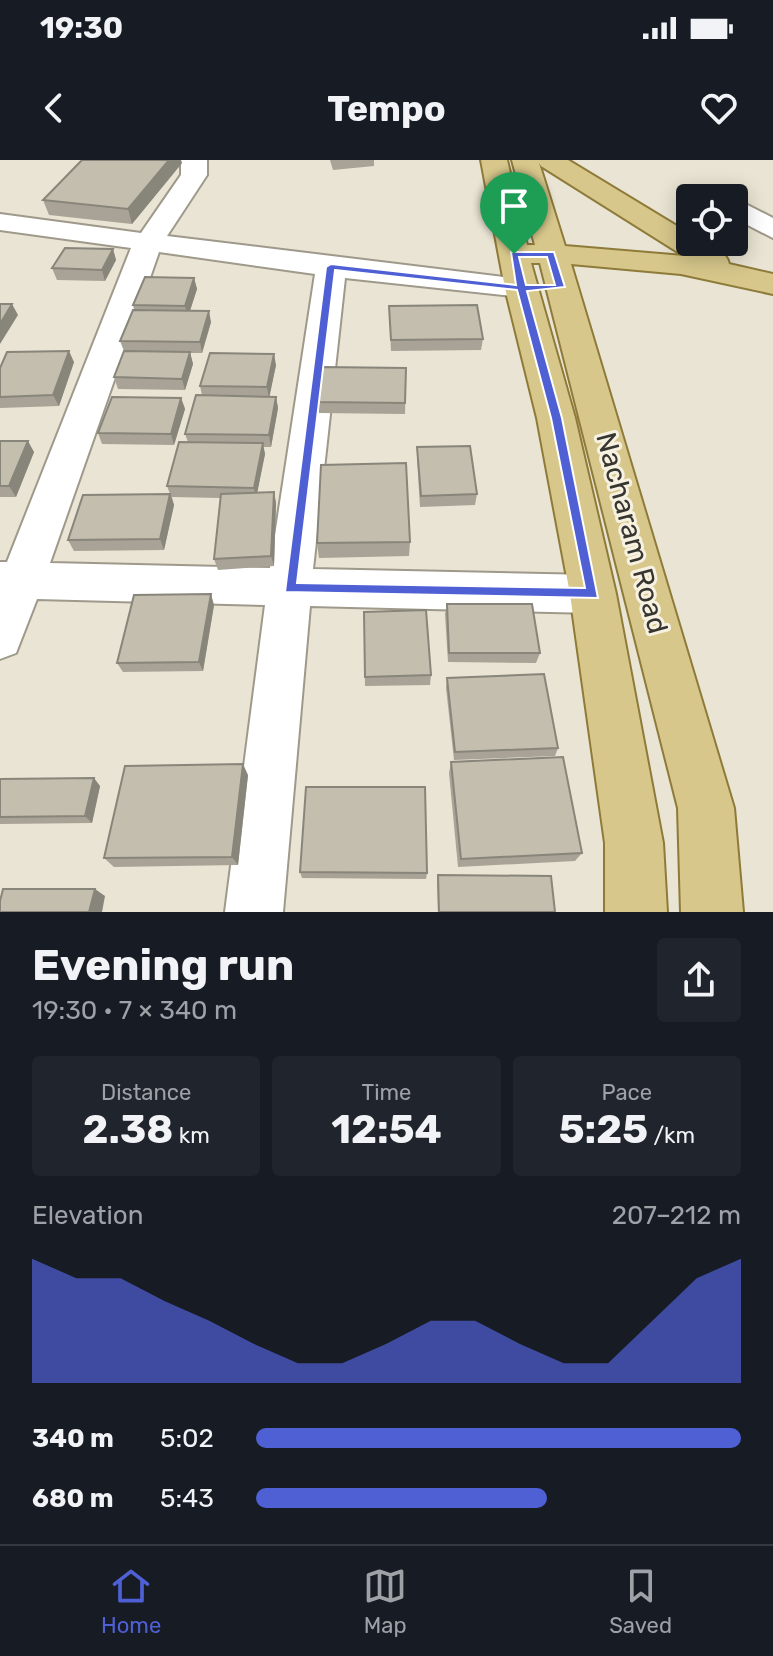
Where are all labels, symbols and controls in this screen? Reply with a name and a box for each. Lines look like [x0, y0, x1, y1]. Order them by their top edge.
text: 19:30 [40, 10, 123, 46]
icon: back [32, 86, 76, 130]
icon: heart [697, 86, 741, 130]
text: Tempo [327, 87, 446, 130]
pin [480, 172, 548, 254]
icon: arrive [492, 184, 536, 228]
map controls [676, 184, 748, 256]
button: locate [676, 184, 748, 256]
street label: Nacharam Road [589, 429, 675, 637]
button: share [657, 938, 741, 1022]
text: Evening run [32, 939, 294, 991]
text: 19:30 · 7 × 340 m [32, 995, 237, 1026]
text: Distance [101, 1079, 191, 1106]
text: Time [362, 1079, 411, 1106]
text: Pace [602, 1079, 652, 1106]
text: 2.38 [83, 1106, 173, 1153]
text: 12:54 [331, 1106, 442, 1153]
text: 5:25 [559, 1106, 648, 1153]
text: km [173, 1122, 210, 1149]
text: /km [648, 1122, 695, 1149]
text: Elevation [32, 1200, 143, 1231]
text: 207–212 m [612, 1200, 741, 1231]
text: 340 m [32, 1423, 114, 1454]
text: 5:02 [160, 1423, 214, 1454]
text: 680 m [32, 1483, 114, 1514]
text: 5:43 [160, 1483, 214, 1514]
tab: Home [101, 1564, 161, 1639]
tab: Map [363, 1564, 407, 1639]
tab: Saved [609, 1564, 672, 1639]

